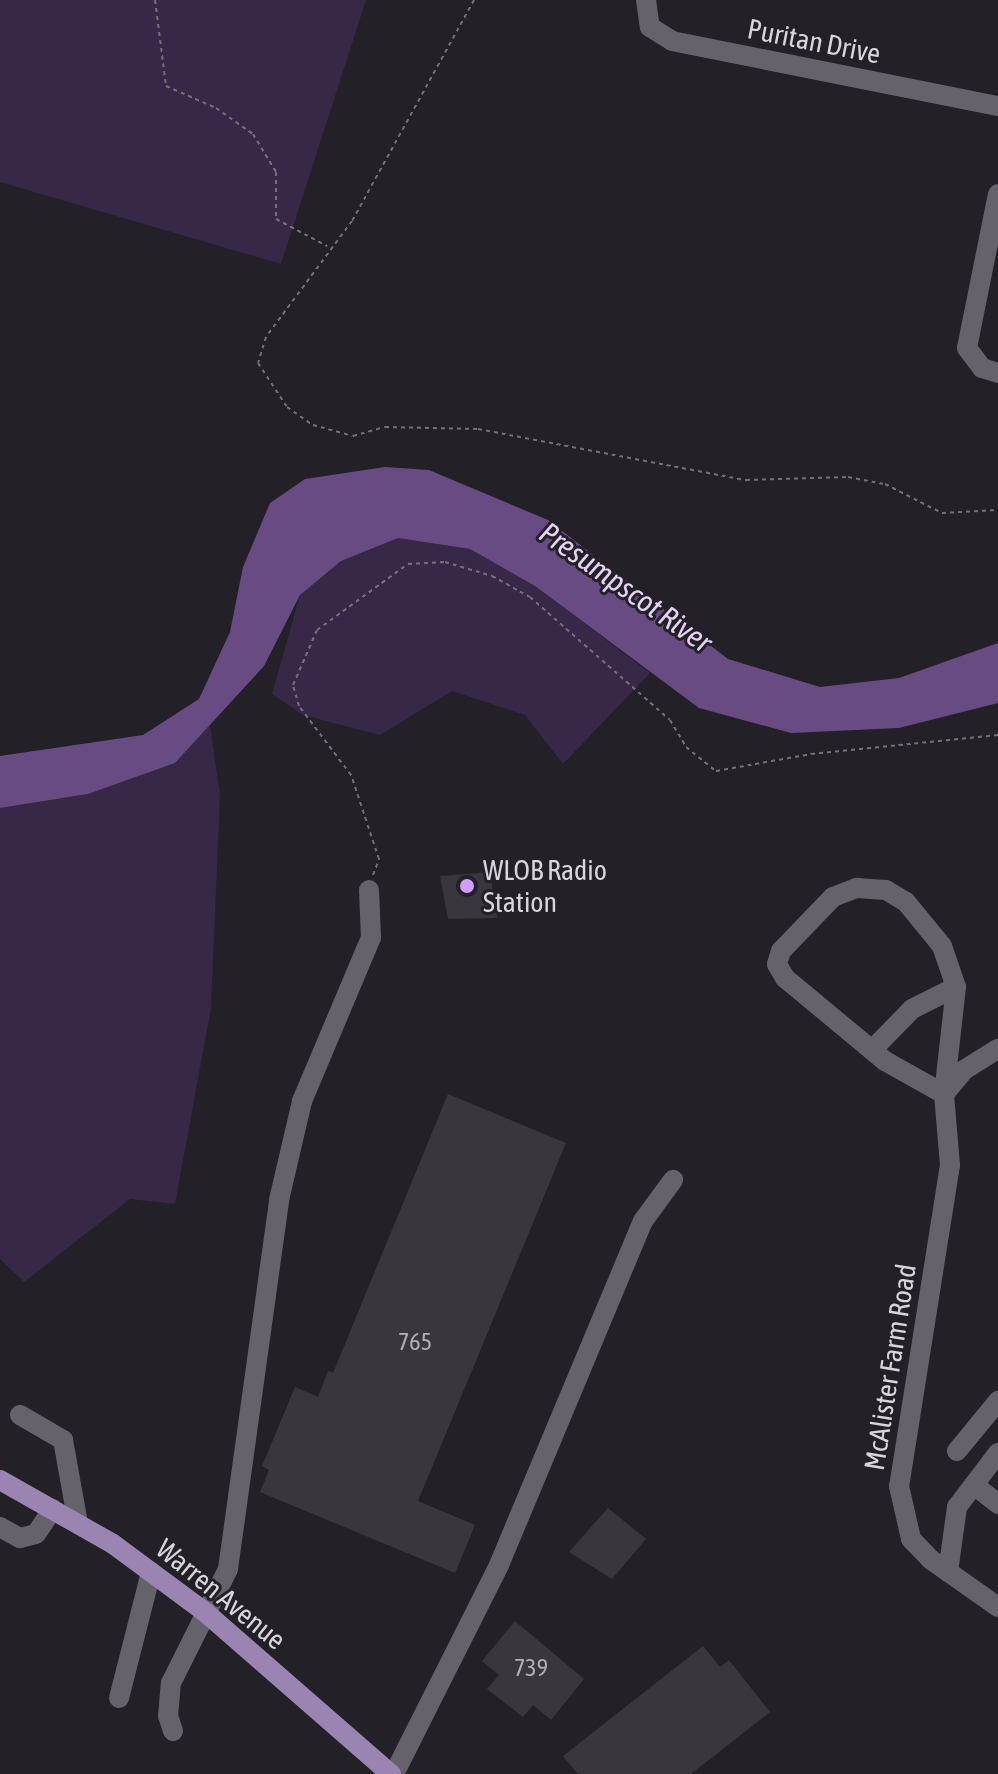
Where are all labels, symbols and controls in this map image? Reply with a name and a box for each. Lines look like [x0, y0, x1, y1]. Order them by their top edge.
street label: Puritan Drive [745, 12, 883, 70]
water label: Presumpscot River [533, 514, 719, 660]
place label: WLOB Radio Station [483, 853, 607, 919]
marker: WLOB Radio Station [458, 877, 476, 895]
street label: McAlister Farm Road [857, 1261, 923, 1473]
house number: 765 [398, 1328, 432, 1356]
street label: Warren Avenue [150, 1532, 292, 1656]
house number: 739 [514, 1654, 548, 1682]

